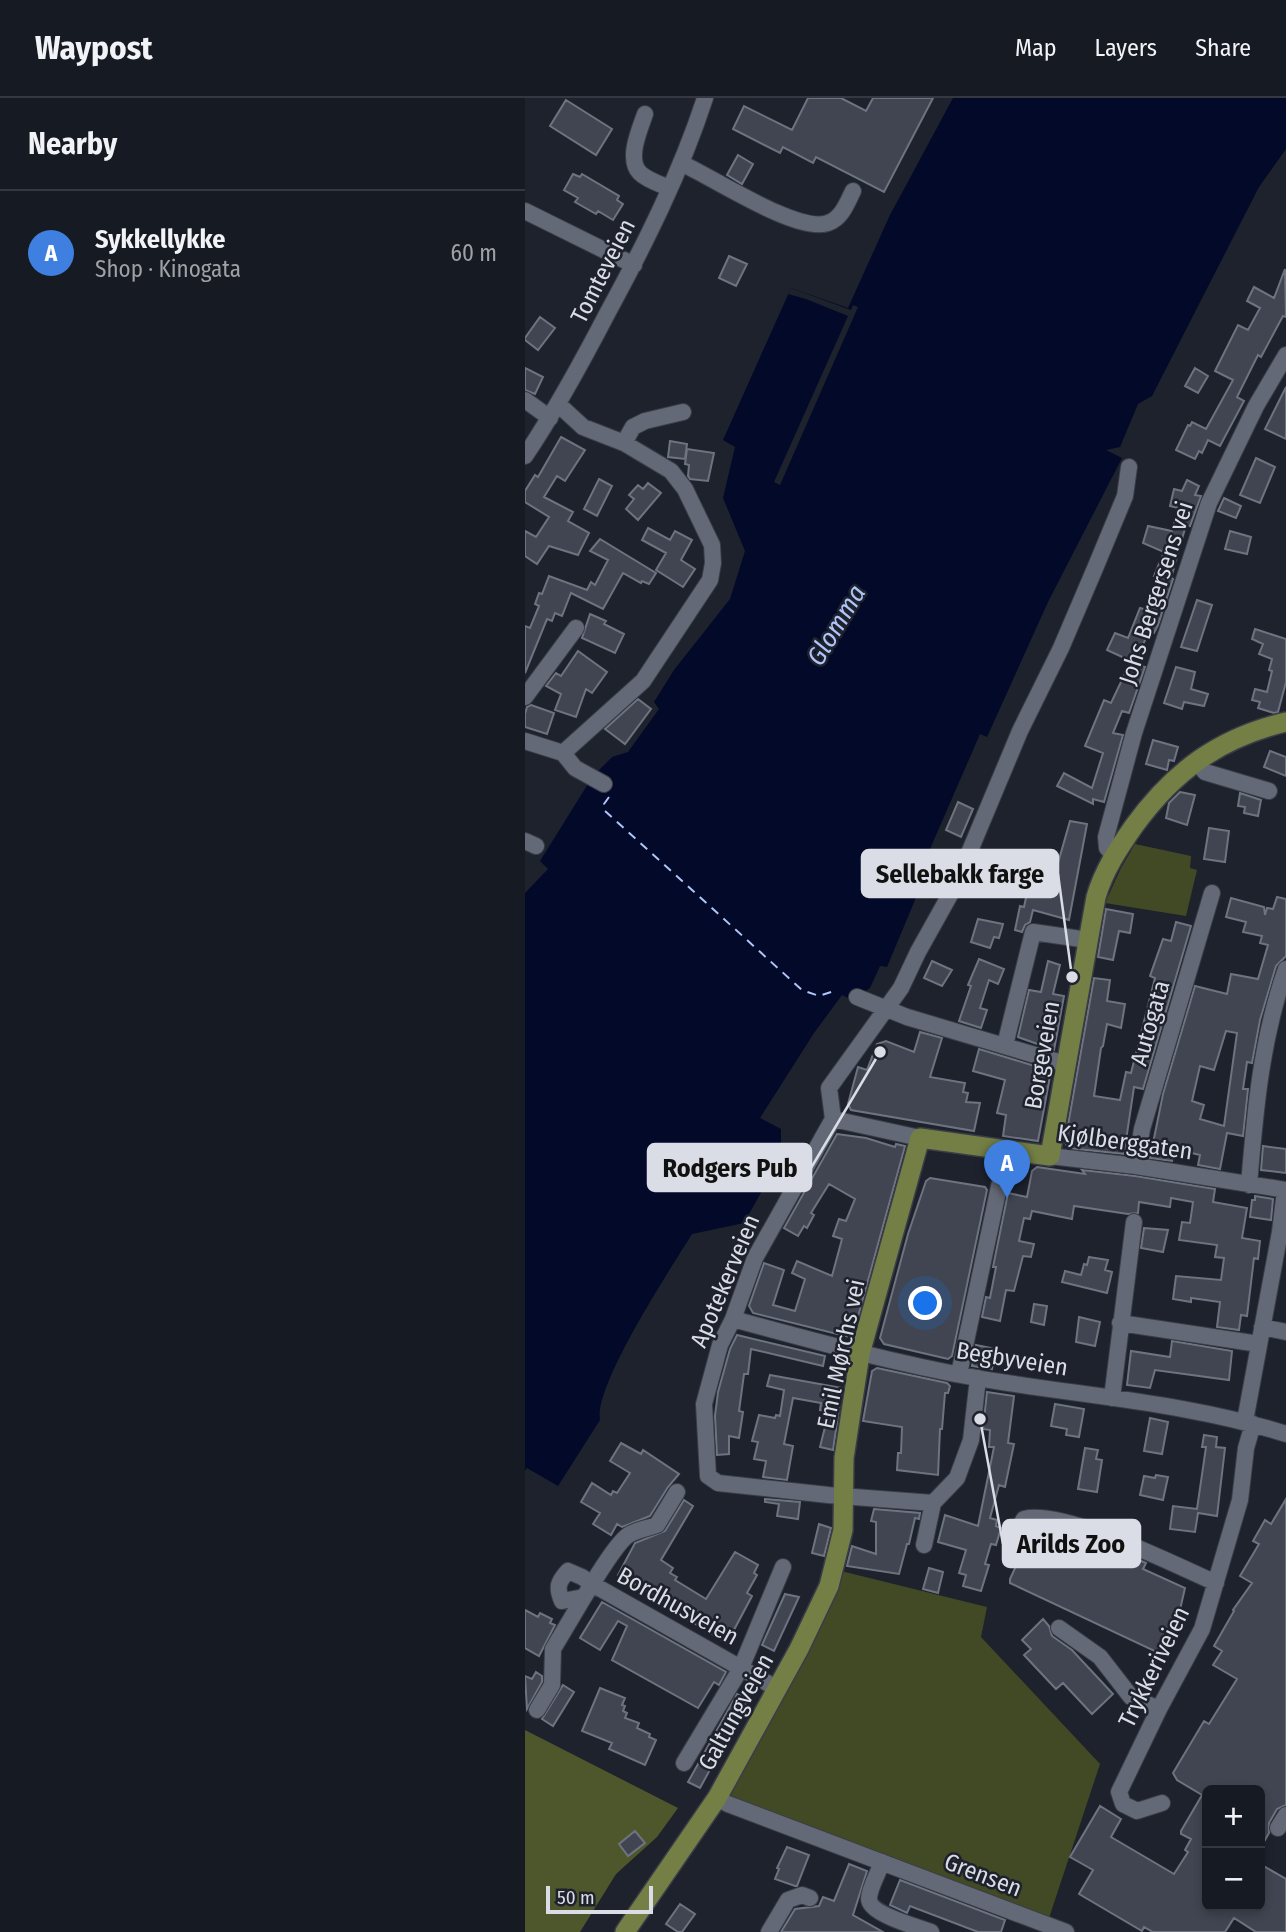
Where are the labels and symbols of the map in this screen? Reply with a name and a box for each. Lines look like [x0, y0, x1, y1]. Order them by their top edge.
street label: Tomteveien [565, 214, 641, 328]
street label: Johs Bergersens vei [1113, 498, 1199, 688]
water label: Glomma [800, 579, 872, 671]
callout: Sellebakk farge [862, 850, 1058, 897]
text: Sellebakk farge [876, 859, 1044, 890]
street label: Autogata [1125, 977, 1175, 1069]
street label: Borgeveien [1019, 999, 1065, 1111]
street label: Kjølberggaten [1056, 1119, 1194, 1165]
pin: A [984, 1140, 1030, 1198]
callout: Rodgers Pub [648, 1144, 811, 1191]
text: Rodgers Pub [662, 1153, 798, 1184]
street label: Apotekerveien [684, 1210, 766, 1352]
street label: Emil Mørchs vei [811, 1277, 871, 1431]
your location [908, 1286, 942, 1320]
street label: Begbyveien [954, 1336, 1070, 1382]
callout: Arilds Zoo [1003, 1520, 1140, 1567]
text: Arilds Zoo [1016, 1529, 1125, 1560]
street label: Bordhusveien [612, 1561, 744, 1651]
street label: Trykkeriveien [1113, 1602, 1195, 1732]
street label: Galtungveien [693, 1649, 779, 1775]
street label: Grensen [940, 1847, 1026, 1903]
scale bar [546, 1883, 653, 1915]

